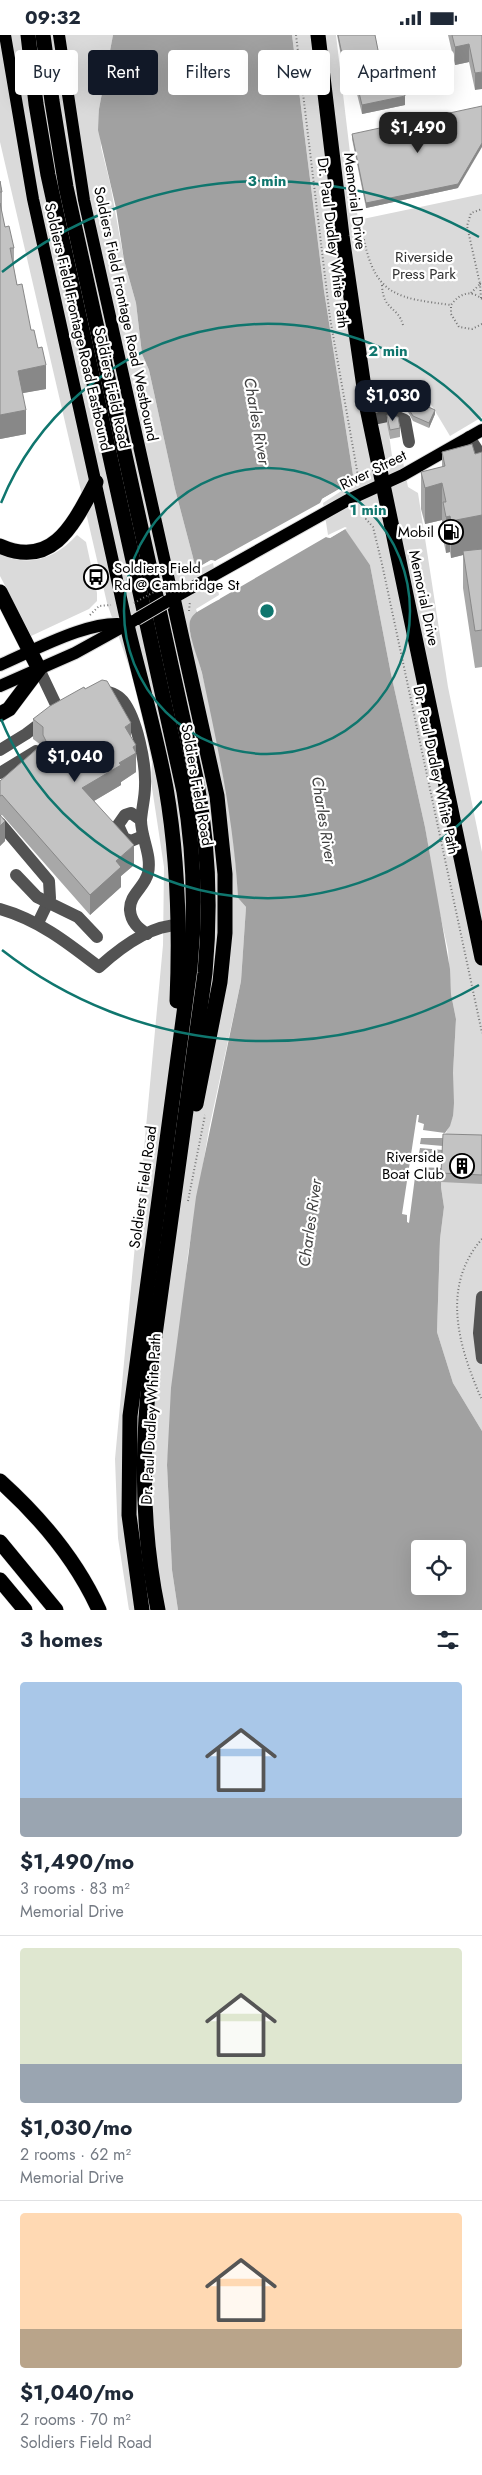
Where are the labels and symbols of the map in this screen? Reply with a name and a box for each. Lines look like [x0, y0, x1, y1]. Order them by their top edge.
pin: $1,490 [377, 111, 459, 154]
street label: Memorial Drive [338, 151, 372, 251]
street label: Dr. Paul Dudley White Path [312, 156, 354, 330]
text: 3 min [248, 170, 286, 192]
street label: Soldiers Field Frontage Road Westbound [88, 185, 164, 443]
street label: Soldiers Field Frontage Road Eastbound [39, 201, 117, 453]
park label: Riverside Press Park [392, 246, 456, 285]
street label: Soldiers Field Road [88, 325, 136, 451]
text: 2 min [368, 340, 408, 362]
water label: Charles River [238, 376, 276, 468]
pin: $1,030 [352, 379, 434, 422]
street label: River Street [336, 444, 410, 496]
text: 1 min [349, 499, 387, 521]
fuel station icon: Mobil [438, 519, 464, 545]
place label: Mobil [398, 521, 434, 543]
street label: Memorial Drive [403, 548, 445, 648]
place label: Soldiers Field Rd @ Cambridge St [114, 557, 240, 596]
bus stop icon: Soldiers Field Rd @ Cambridge St [83, 564, 109, 590]
centre of rings [258, 602, 276, 620]
street label: Dr. Paul Dudley White Path [407, 684, 465, 856]
street label: Soldiers Field Road [175, 722, 219, 848]
pin: $1,040 [34, 741, 116, 783]
water label: Charles River [306, 775, 343, 867]
street label: Soldiers Field Road [123, 1124, 163, 1250]
place label: Riverside Boat Club [382, 1146, 444, 1185]
building icon: Riverside Boat Club [449, 1153, 475, 1179]
water label: Charles River [292, 1176, 328, 1268]
street label: Dr. Paul Dudley White Path [136, 1333, 166, 1505]

